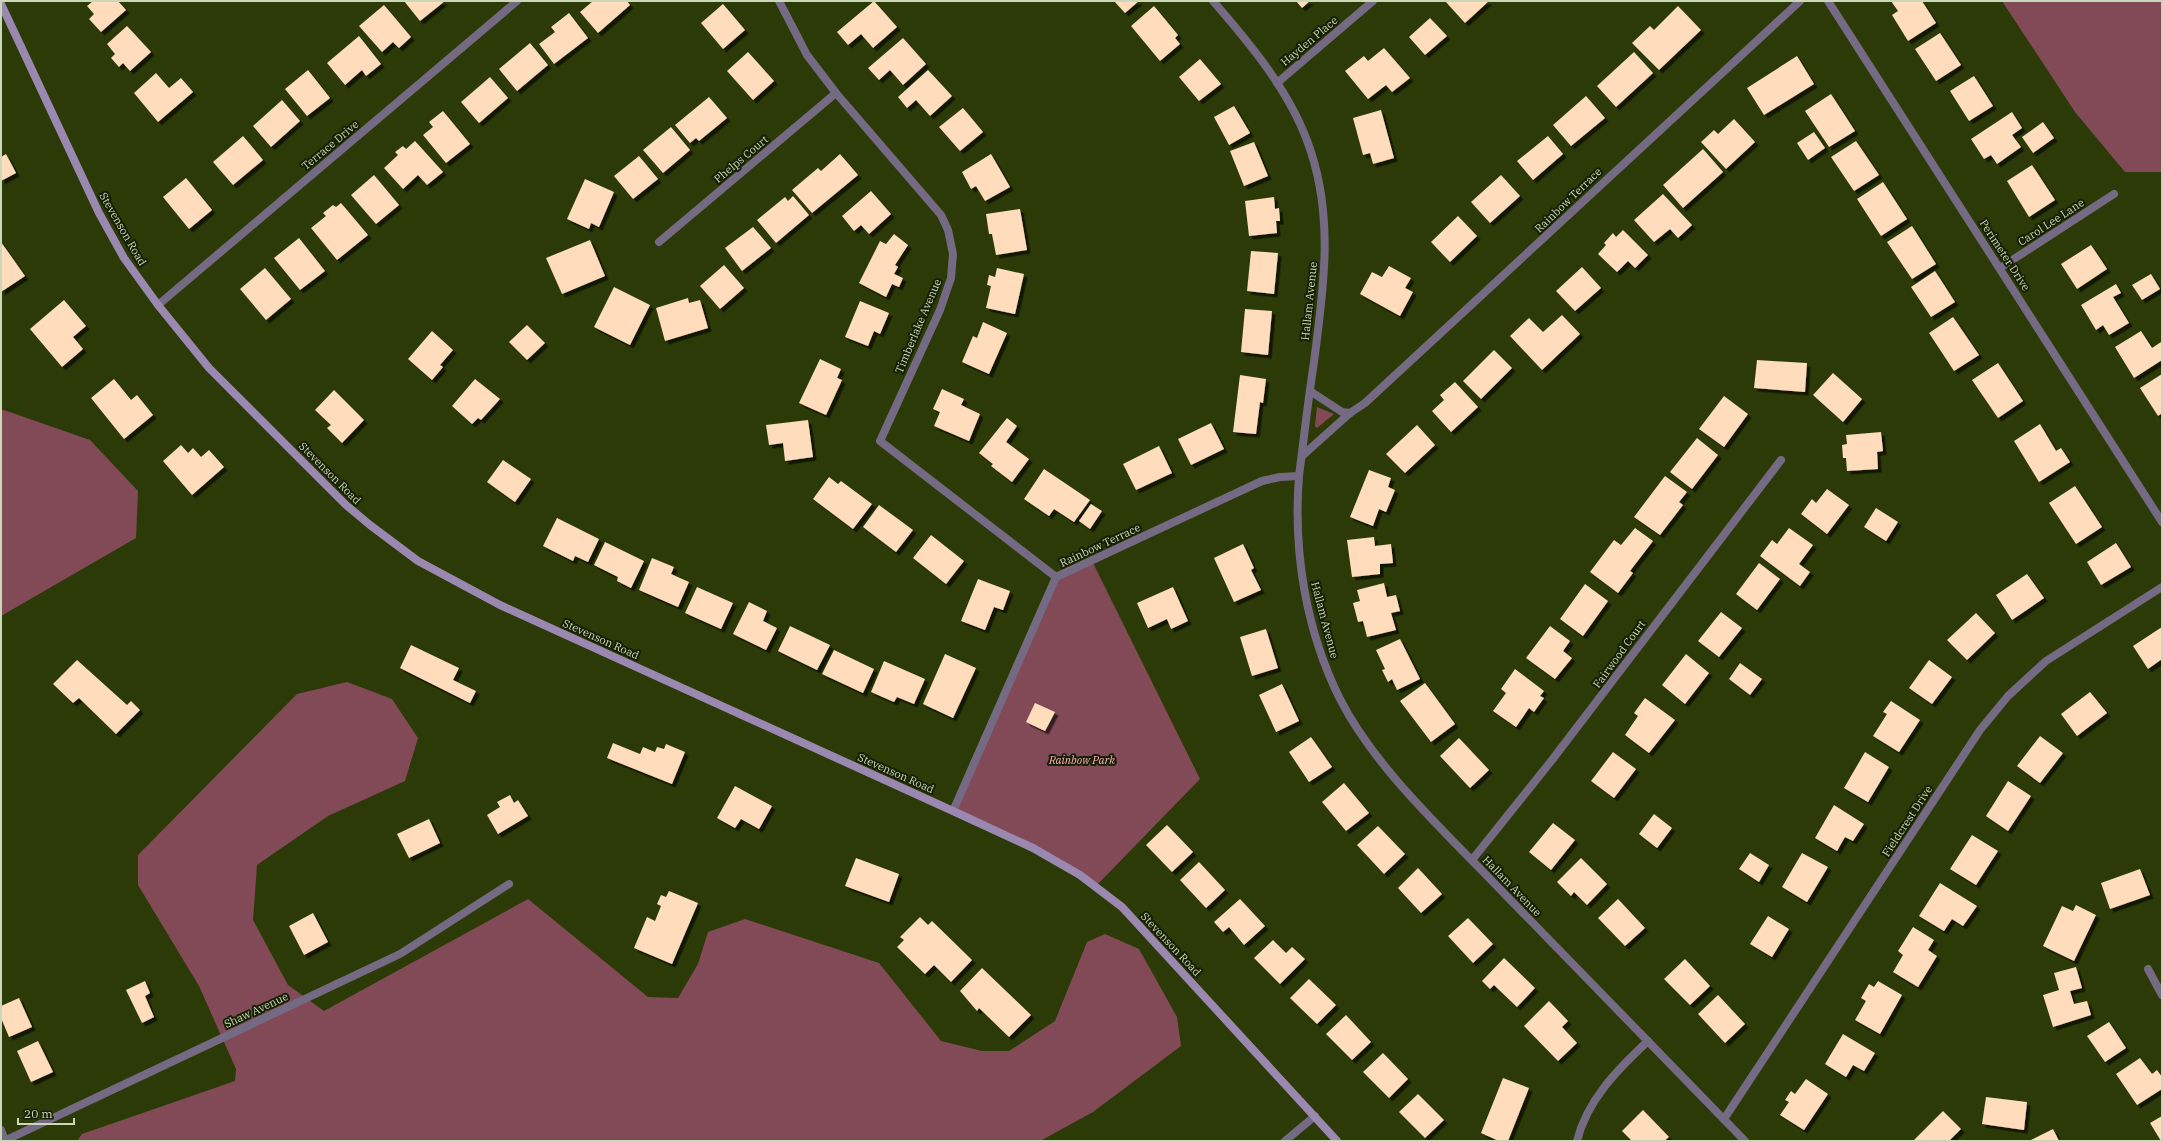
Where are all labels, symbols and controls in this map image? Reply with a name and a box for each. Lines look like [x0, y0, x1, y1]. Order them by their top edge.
street label: Hayden Place [1278, 13, 1340, 69]
street label: Terrace Drive [299, 117, 361, 173]
street label: Phelps Court [711, 132, 771, 186]
street label: Rainbow Terrace [1532, 164, 1604, 235]
street label: Stevenson Road [96, 190, 150, 268]
street label: Carol Lee Lane [2015, 195, 2087, 249]
street label: Perimeter Drive [1977, 217, 2033, 293]
street label: Hallam Avenue [1298, 261, 1320, 341]
street label: Timberlake Avenue [892, 277, 944, 375]
street label: Stevenson Road [296, 439, 364, 507]
street label: Rainbow Terrace [1057, 520, 1143, 570]
street label: Hallam Avenue [1308, 580, 1342, 660]
street label: Stevenson Road [561, 616, 642, 662]
street label: Fairwood Court [1590, 617, 1648, 691]
street label: Stevenson Road [856, 750, 937, 796]
park label: Rainbow Park [1048, 753, 1115, 767]
street label: Fieldcrest Drive [1879, 783, 1935, 859]
street label: Hallam Avenue [1480, 853, 1545, 919]
street label: Stevenson Road [1138, 909, 1204, 979]
street label: Shaw Avenue [222, 989, 290, 1031]
scale bar [18, 1100, 74, 1126]
text: 20 m [24, 1106, 53, 1121]

